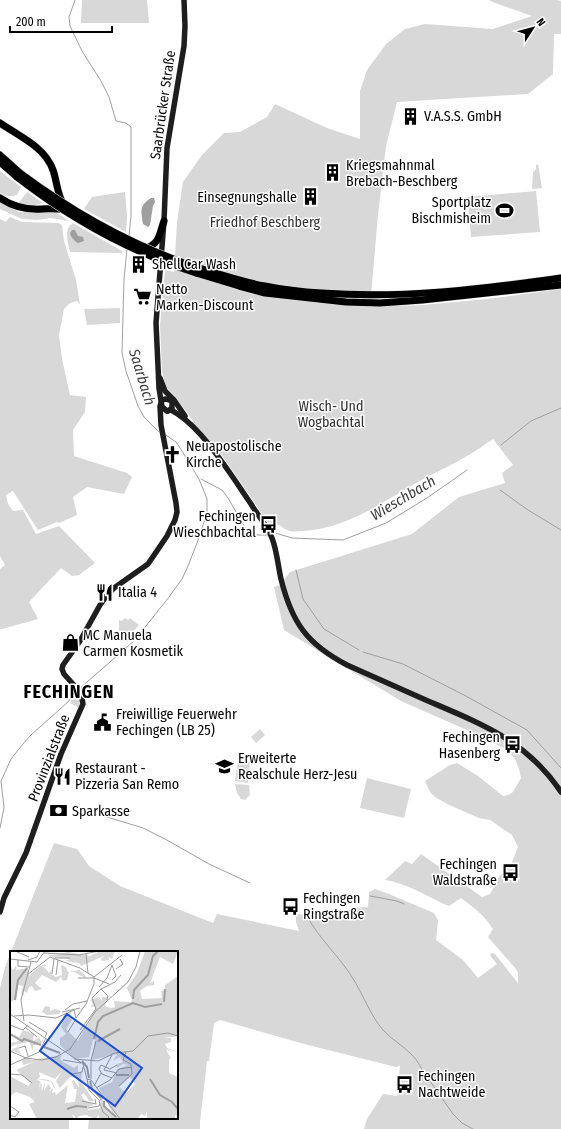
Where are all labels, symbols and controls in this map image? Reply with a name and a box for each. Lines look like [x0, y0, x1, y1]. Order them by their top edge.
scale bar [10, 8, 112, 34]
north arrow [513, 8, 553, 48]
text: 200 m [16, 15, 46, 29]
text: N [533, 16, 548, 29]
street label: Saarbrücker Straße [147, 49, 179, 161]
building icon: V.A.S.S. GmbH [401, 106, 421, 126]
place label: V.A.S.S. GmbH [424, 108, 502, 125]
place label: Kriegsmahnmal Brebach-Beschberg [346, 157, 458, 190]
building icon: Kriegsmahnmal Brebach-Beschberg [323, 163, 343, 183]
building icon: Einsegnungshalle [300, 187, 320, 207]
place label: Einsegnungshalle [197, 189, 297, 206]
place label: Sportplatz Bischmisheim [412, 194, 491, 227]
sports icon: Sportplatz Bischmisheim [494, 200, 514, 220]
park label: Friedhof Beschberg [210, 214, 321, 231]
building icon: Shell Car Wash [129, 254, 149, 274]
place label: Shell Car Wash [152, 256, 236, 273]
place label: Netto Marken-Discount [156, 281, 254, 314]
supermarket icon: Netto Marken-Discount [133, 287, 153, 307]
water label: Saarbach [125, 346, 159, 407]
park label: Wisch- Und Wogbachtal [298, 398, 365, 431]
place label: Neuapostolische Kirche [186, 438, 282, 471]
church icon: Neuapostolische Kirche [163, 444, 183, 464]
water label: Wieschbach [367, 472, 439, 524]
place label: Fechingen Wieschbachtal [173, 508, 256, 541]
bus stop icon: Fechingen Wieschbachtal [259, 514, 279, 534]
restaurant icon: Italia 4 [95, 582, 115, 602]
place label: Italia 4 [118, 584, 157, 601]
place label: MC Manuela Carmen Kosmetik [83, 627, 183, 660]
shop icon: MC Manuela Carmen Kosmetik [60, 633, 80, 653]
district label: FECHINGEN [23, 681, 115, 703]
place label: Freiwillige Feuerwehr Fechingen (LB 25) [116, 706, 237, 739]
street label: Provinzialstraße [25, 712, 73, 804]
public building icon: Freiwillige Feuerwehr Fechingen (LB 25) [93, 712, 113, 732]
place label: Fechingen Hasenberg [439, 729, 500, 762]
bus stop icon: Fechingen Hasenberg [503, 735, 523, 755]
place label: Erweiterte Realschule Herz-Jesu [238, 750, 357, 783]
school or university icon: Erweiterte Realschule Herz-Jesu [215, 756, 235, 776]
place label: Restaurant - Pizzeria San Remo [75, 760, 179, 793]
restaurant icon: Restaurant - Pizzeria San Remo [52, 766, 72, 786]
bank icon: Sparkasse [49, 801, 69, 821]
place label: Sparkasse [72, 803, 130, 820]
place label: Fechingen Waldstraße [433, 856, 497, 889]
bus stop icon: Fechingen Waldstraße [500, 862, 520, 882]
place label: Fechingen Ringstraße [303, 890, 364, 923]
bus stop icon: Fechingen Ringstraße [280, 896, 300, 916]
inset map [10, 951, 178, 1119]
place label: Fechingen Nachtweide [418, 1068, 485, 1101]
bus stop icon: Fechingen Nachtweide [395, 1074, 415, 1094]

